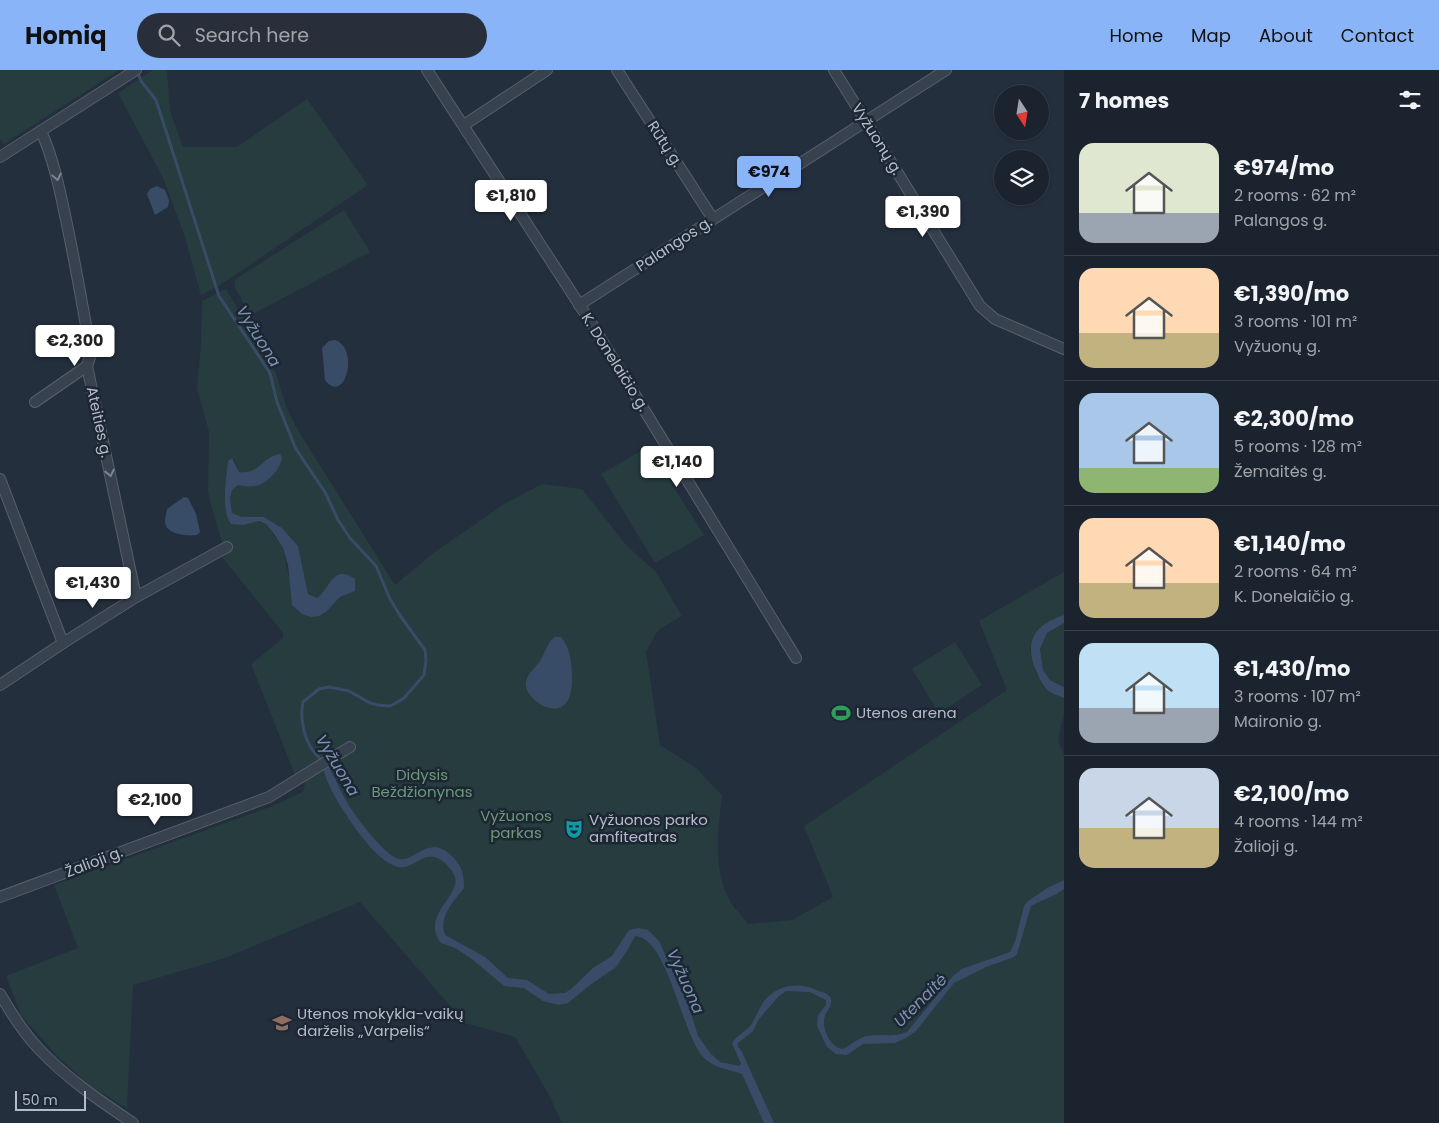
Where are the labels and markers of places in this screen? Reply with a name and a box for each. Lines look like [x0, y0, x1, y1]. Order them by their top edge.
pin: €974 [739, 156, 799, 198]
pin: €1,810 [470, 180, 552, 222]
pin: €1,390 [882, 196, 964, 238]
pin: €2,300 [34, 324, 116, 367]
pin: €1,140 [636, 446, 718, 488]
pin: €1,430 [52, 566, 134, 609]
sports icon: Utenos arena [830, 702, 852, 724]
place label: Utenos arena [856, 702, 957, 723]
pin: €2,100 [114, 784, 196, 826]
place label: Vyžuonos parko amfiteatras [589, 809, 708, 847]
theatre icon: Vyžuonos parko amfiteatras [563, 818, 585, 840]
place label: Utenos mokykla-vaikų darželis „Varpelis“ [297, 1003, 464, 1041]
school or university icon: Utenos mokykla-vaikų darželis „Varpelis“ [271, 1012, 293, 1034]

